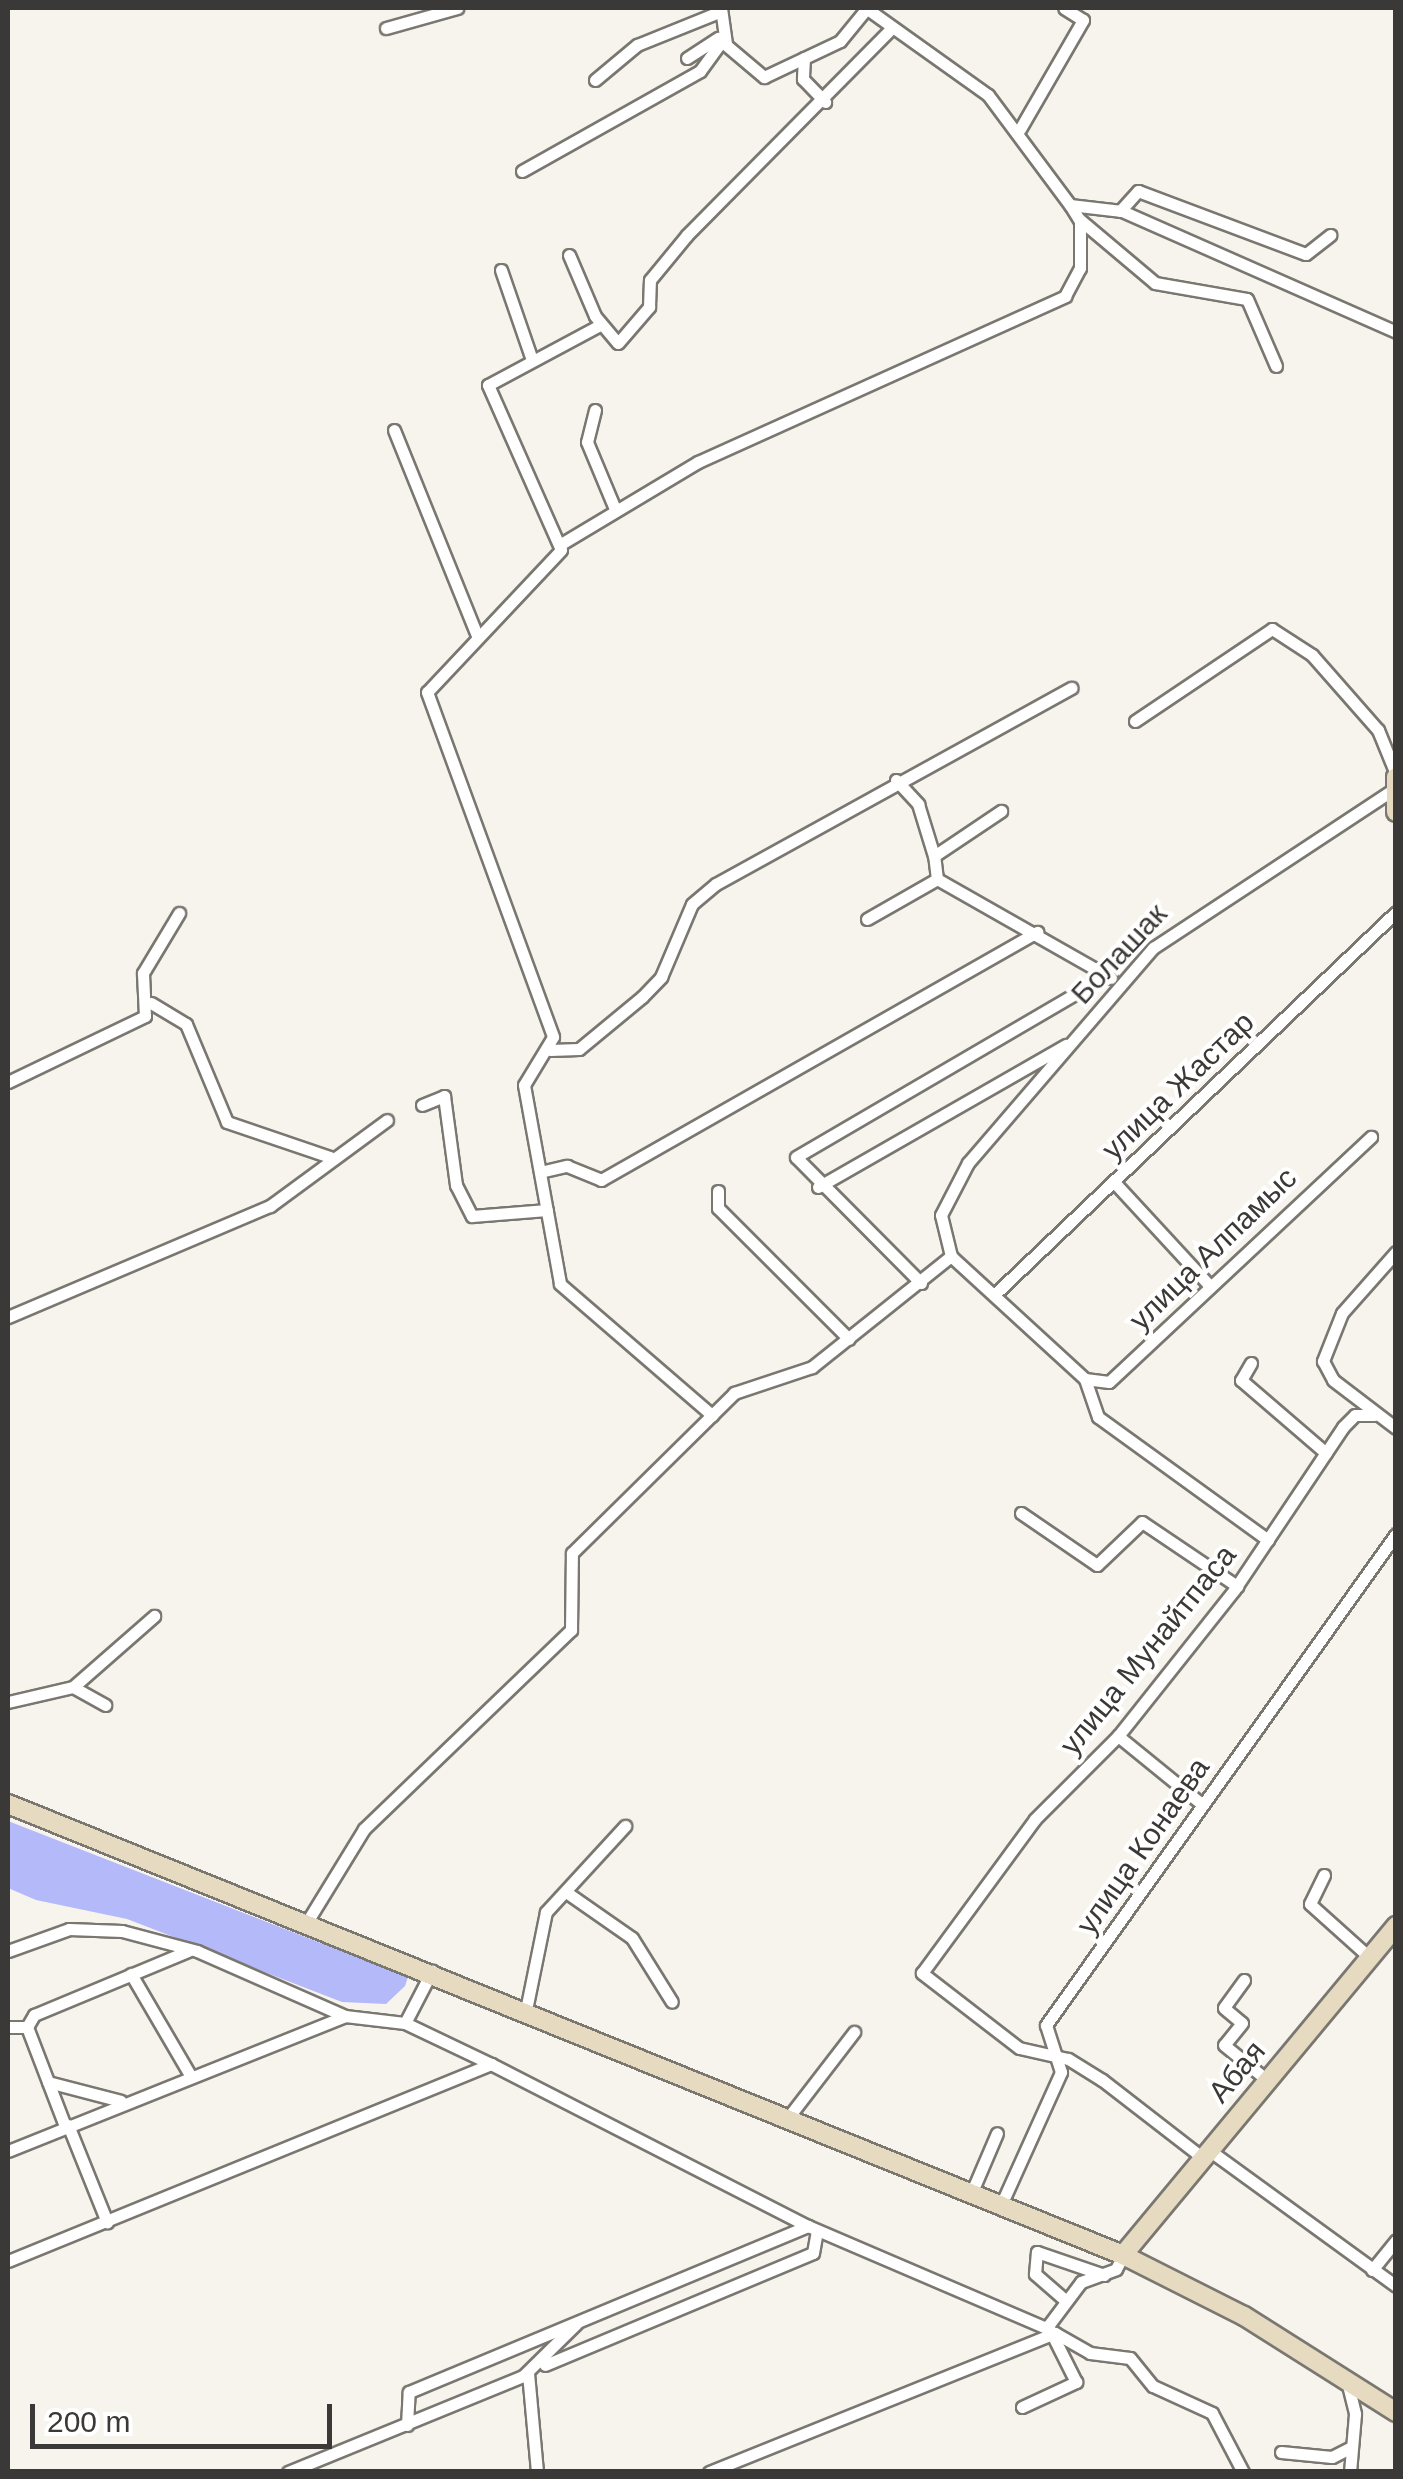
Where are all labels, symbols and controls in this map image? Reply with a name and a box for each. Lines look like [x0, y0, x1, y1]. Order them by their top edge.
street label: Болашак [1064, 896, 1174, 1012]
street label: улица Жастар [1095, 1005, 1261, 1167]
street label: улица Алпамыс [1122, 1160, 1304, 1338]
street label: улица Мунайтпаса [1052, 1538, 1244, 1762]
street label: улица Конаева [1069, 1751, 1217, 1941]
street label: Абая [1201, 2034, 1273, 2110]
scale bar [35, 2384, 338, 2446]
text: 200 m [47, 2405, 130, 2438]

